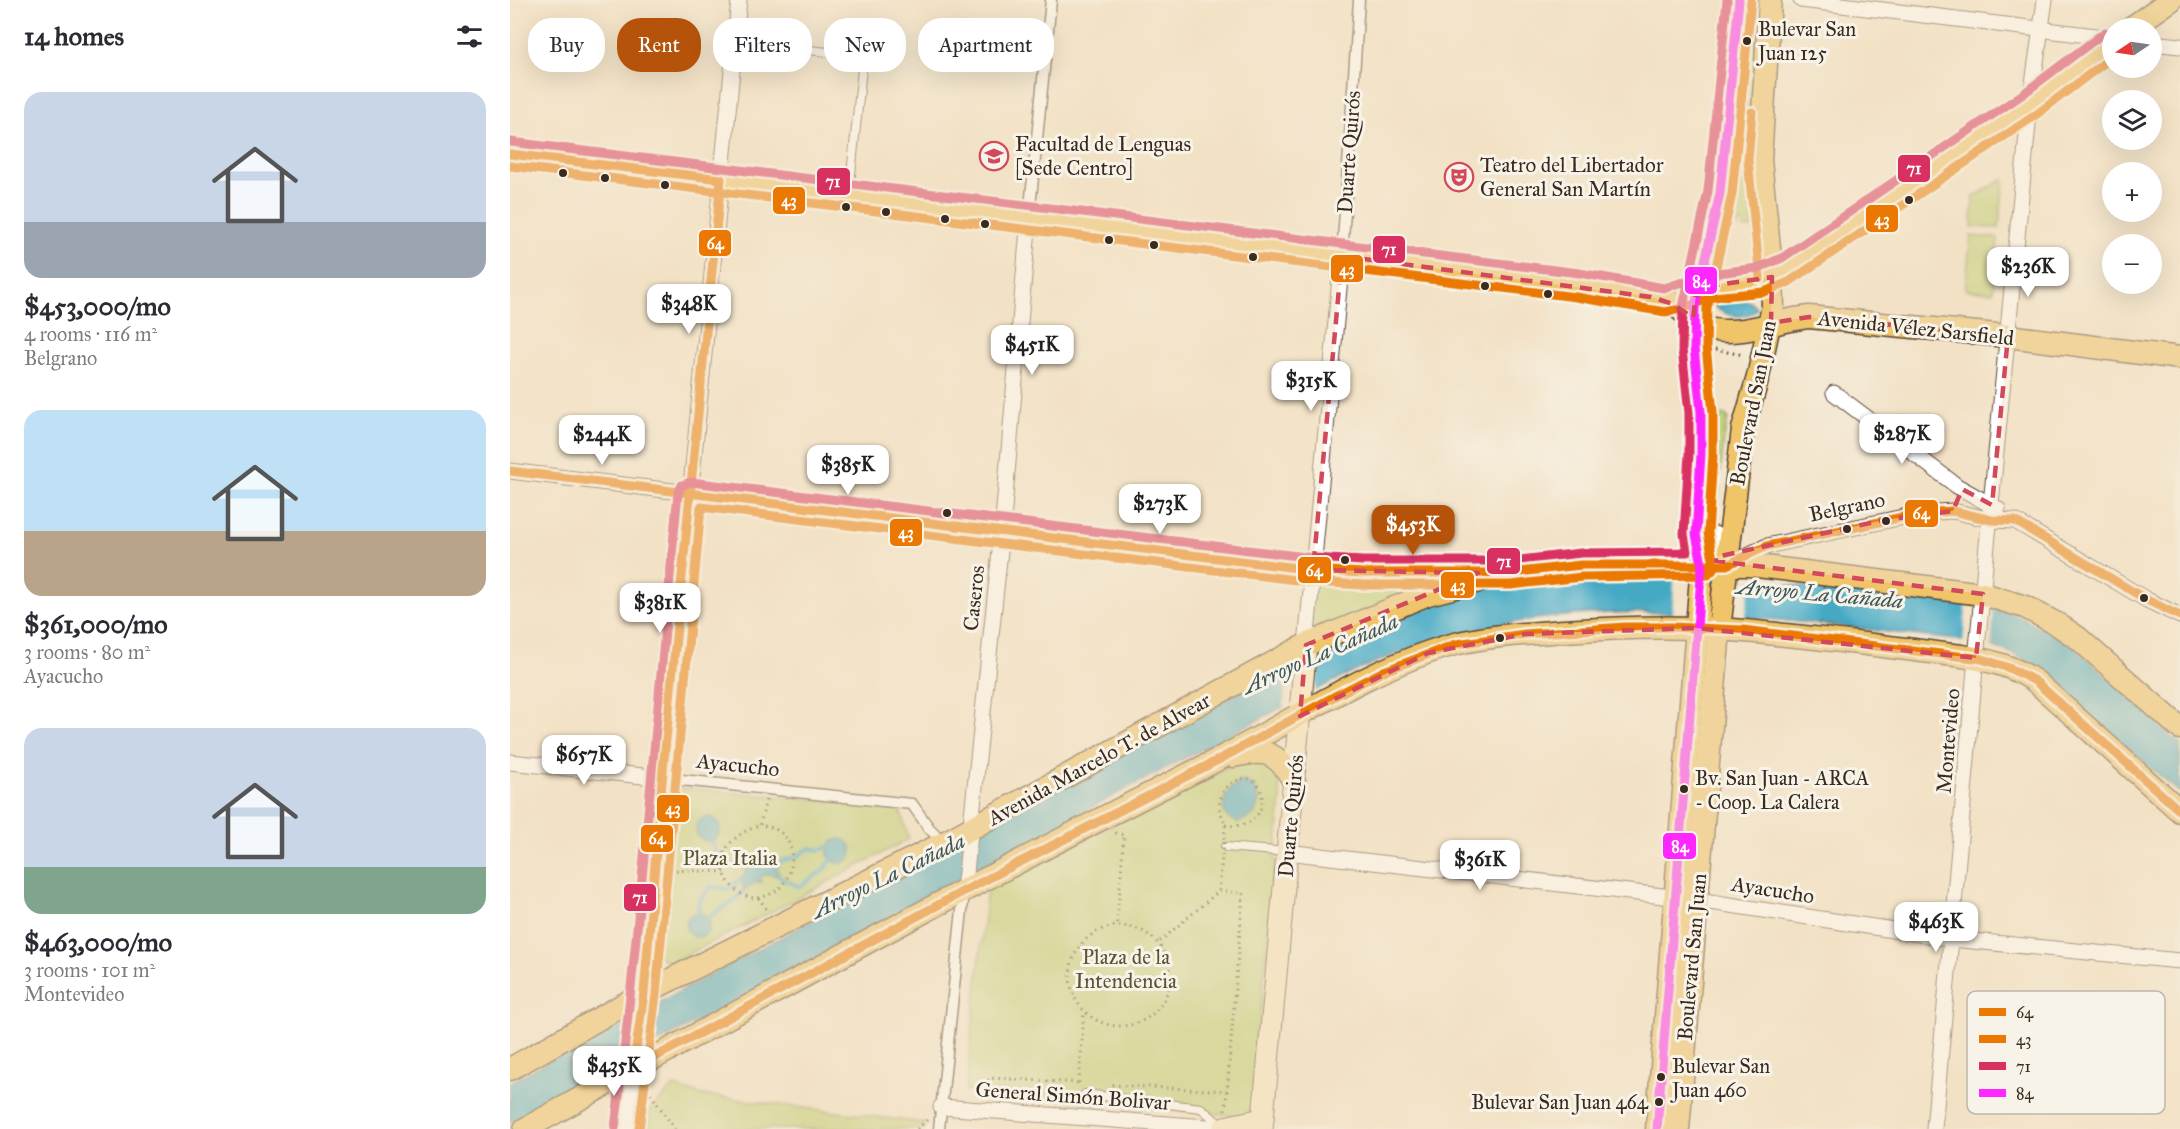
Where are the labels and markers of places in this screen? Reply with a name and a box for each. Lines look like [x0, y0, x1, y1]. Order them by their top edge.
place label: Bulevar San Juan 125 [1756, 17, 1856, 66]
marker: Bulevar San Juan 125 [1741, 35, 1753, 47]
place label: Facultad de Lenguas [Sede Centro] [1015, 131, 1191, 181]
school or university icon: Facultad de Lenguas [Sede Centro] [978, 140, 1010, 172]
place label: Teatro del Libertador General San Martín [1480, 152, 1664, 202]
theatre icon: Teatro del Libertador General San Martín [1443, 161, 1475, 193]
unlabelled marker [557, 167, 569, 179]
unlabelled marker [599, 172, 611, 184]
unlabelled marker [659, 179, 671, 191]
unlabelled marker [1903, 194, 1915, 206]
unlabelled marker [840, 201, 852, 213]
unlabelled marker [880, 206, 892, 218]
unlabelled marker [939, 213, 951, 225]
unlabelled marker [979, 218, 991, 230]
unlabelled marker [1103, 234, 1115, 246]
unlabelled marker [1148, 239, 1160, 251]
pin: $236K [1986, 247, 2070, 298]
unlabelled marker [1247, 251, 1259, 263]
unlabelled marker [1479, 280, 1491, 292]
pin: $348K [647, 284, 731, 335]
unlabelled marker [1542, 288, 1554, 300]
pin: $451K [990, 325, 1074, 376]
pin: $315K [1269, 361, 1353, 412]
pin: $287K [1860, 414, 1944, 465]
pin: $244K [560, 415, 644, 466]
pin: $385K [806, 445, 890, 496]
pin: $273K [1118, 484, 1202, 535]
pin: $453K [1371, 505, 1455, 556]
unlabelled marker [941, 507, 953, 519]
unlabelled marker [1880, 515, 1892, 527]
unlabelled marker [1841, 523, 1853, 535]
unlabelled marker [1339, 554, 1351, 566]
pin: $381K [618, 583, 702, 634]
unlabelled marker [2138, 592, 2150, 604]
unlabelled marker [1494, 632, 1506, 644]
pin: $657K [542, 735, 626, 786]
place label: Bv. San Juan - ARCA - Coop. La Calera [1695, 766, 1870, 814]
marker: Bv. San Juan - ARCA - Coop. La Calera [1678, 783, 1690, 795]
pin: $361K [1438, 840, 1522, 891]
pin: $463K [1894, 902, 1978, 953]
pin: $435K [572, 1046, 656, 1097]
place label: Bulevar San Juan 460 [1670, 1054, 1770, 1103]
marker: Bulevar San Juan 460 [1655, 1071, 1667, 1083]
place label: Bulevar San Juan 464 [1471, 1090, 1649, 1115]
marker: Bulevar San Juan 464 [1653, 1096, 1665, 1108]

